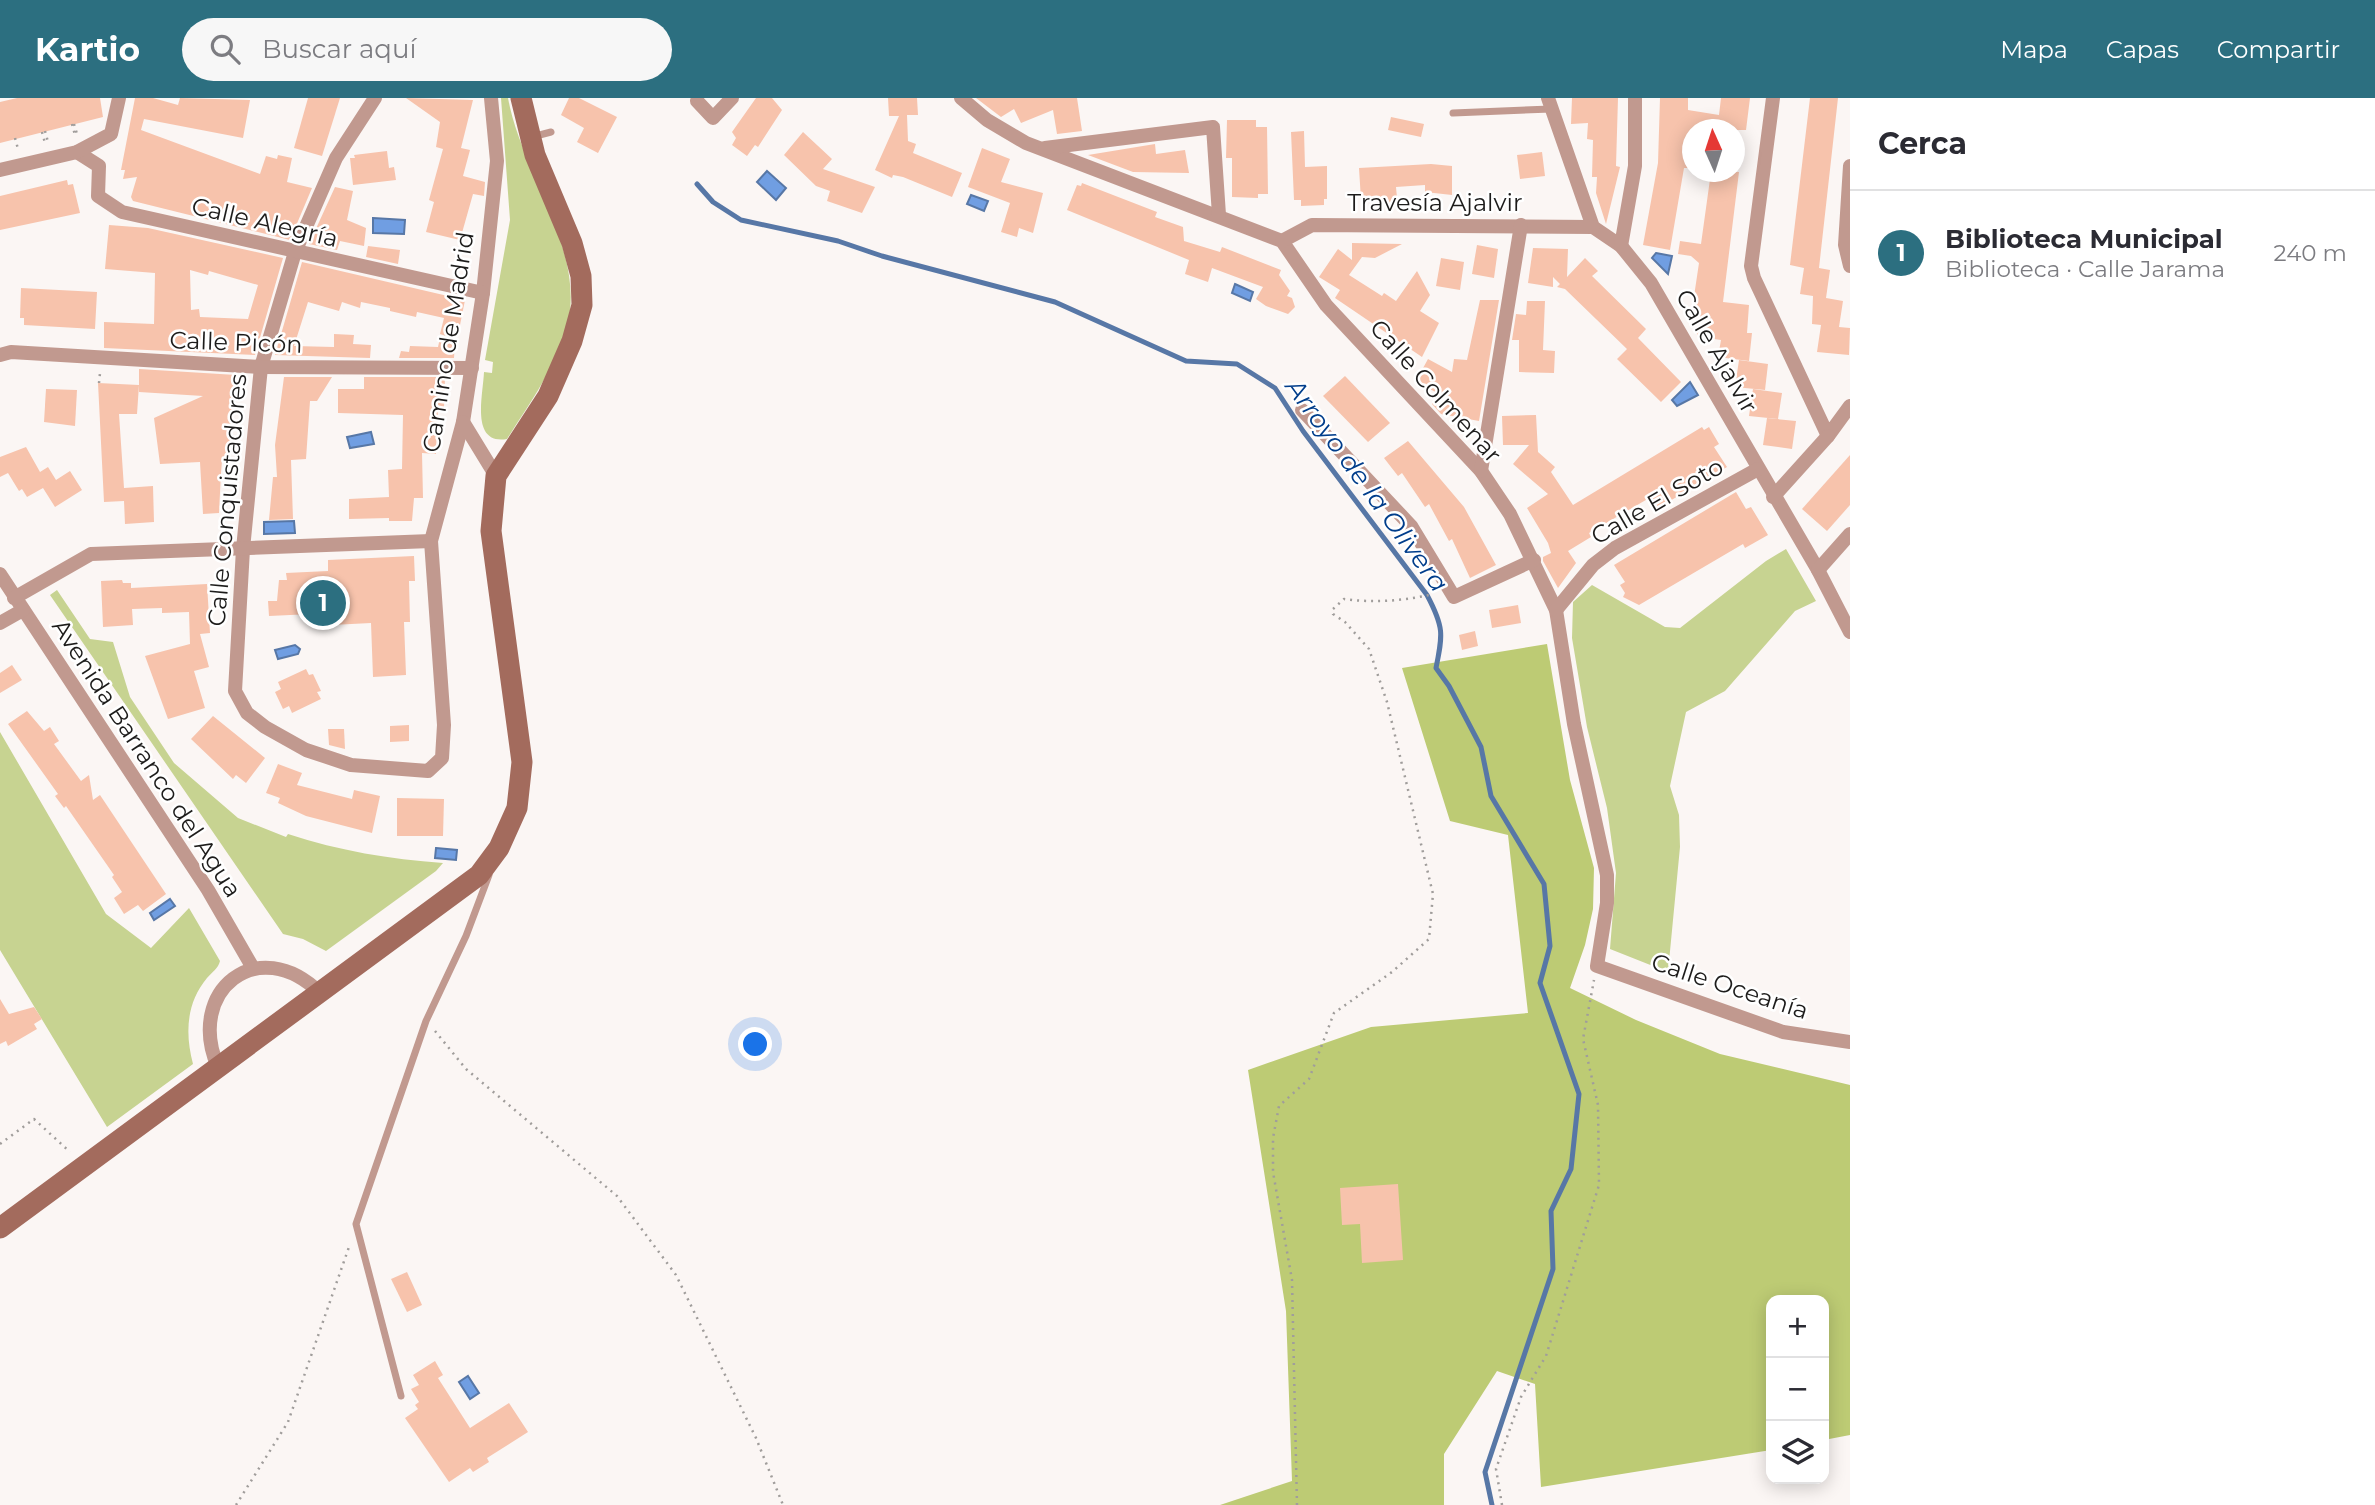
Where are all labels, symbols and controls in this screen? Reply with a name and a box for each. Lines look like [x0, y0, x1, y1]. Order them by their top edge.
search box [182, 18, 672, 81]
text: Kartio [35, 29, 140, 69]
icon: search [206, 30, 244, 68]
text: Buscar aquí [262, 33, 416, 65]
text: Mapa [2000, 35, 2068, 64]
text: Capas [2106, 35, 2179, 64]
text: Compartir [2217, 35, 2340, 64]
north arrow [1682, 119, 1745, 182]
text: Cerca [1878, 125, 1967, 162]
street label: Travesía Ajalvir [1347, 188, 1523, 217]
street label: Calle Alegría [189, 191, 341, 253]
text: Biblioteca Municipal [1945, 223, 2223, 255]
street label: Camino de Madrid [416, 230, 480, 454]
text: 1 [1896, 239, 1906, 267]
text: 240 m [2274, 239, 2347, 267]
text: Biblioteca · Calle Jarama [1945, 255, 2225, 283]
street label: Calle Ajalvir [1670, 284, 1764, 418]
street label: Calle Colmenar [1364, 313, 1508, 469]
street label: Calle Picón [169, 325, 303, 359]
water label: Arroyo de la Olivera [1278, 370, 1455, 598]
street label: Calle Conquistadores [202, 373, 252, 627]
street label: Calle El Soto [1586, 452, 1728, 550]
pin: 1 [300, 577, 346, 629]
street label: Avenida Barranco del Agua [46, 613, 248, 903]
street label: Calle Oceanía [1648, 947, 1812, 1025]
your location [738, 1027, 772, 1061]
map controls [1766, 1295, 1829, 1484]
button: + [1766, 1295, 1829, 1358]
button: − [1766, 1358, 1829, 1421]
button: layers [1766, 1421, 1829, 1484]

